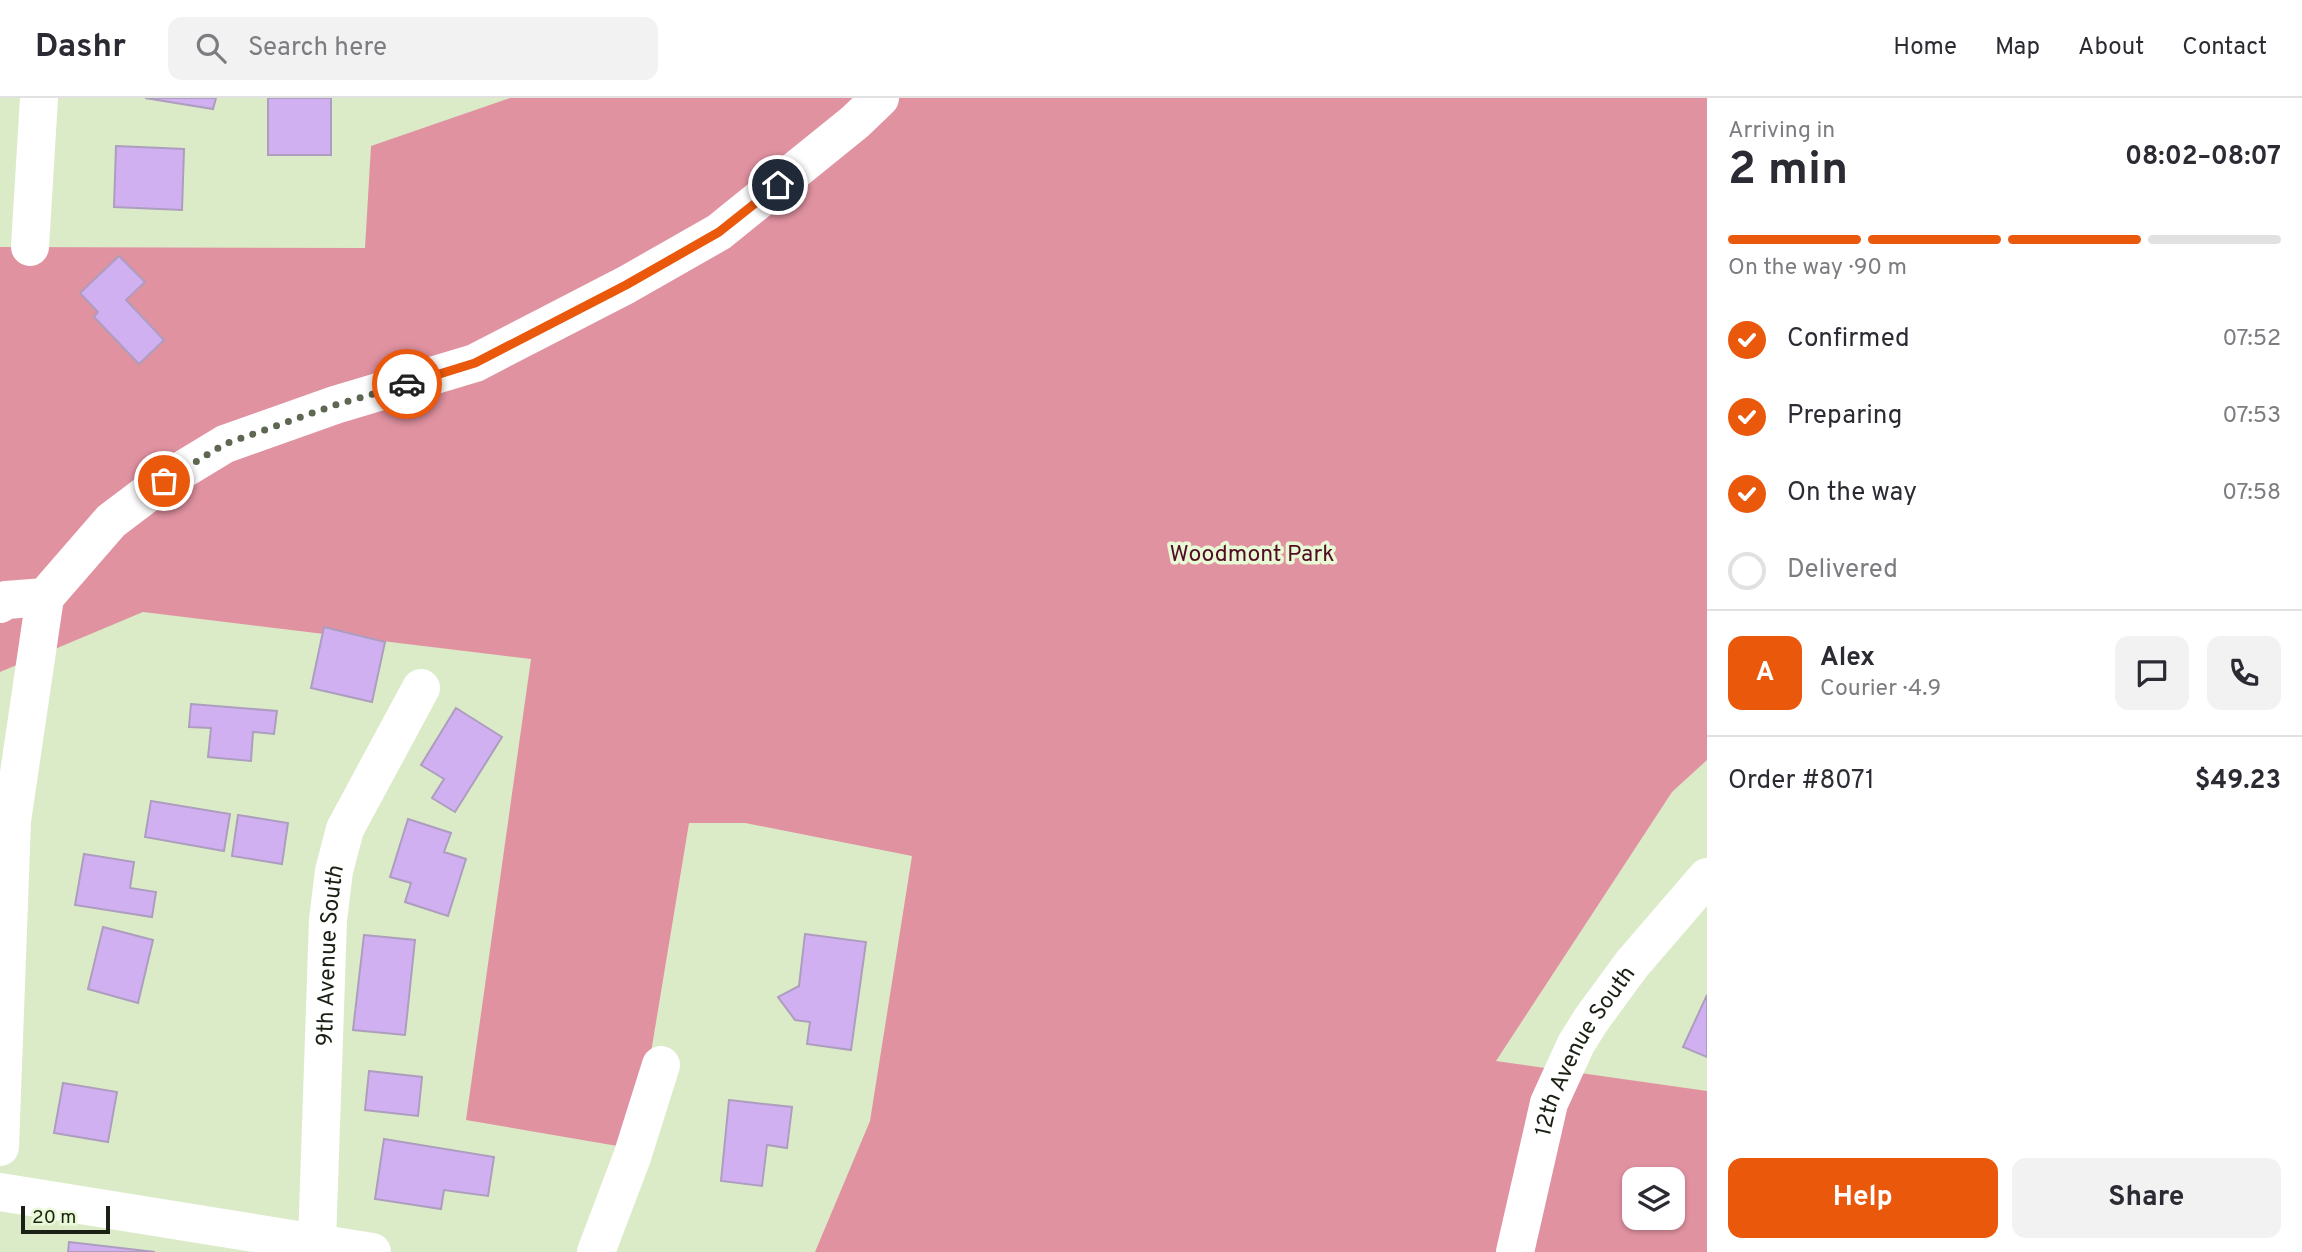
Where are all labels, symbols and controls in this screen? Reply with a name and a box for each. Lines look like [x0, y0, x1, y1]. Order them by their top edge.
search box [168, 17, 658, 80]
text: Dashr [35, 27, 126, 69]
icon: search [192, 29, 230, 67]
text: Search here [248, 32, 387, 65]
text: Home [1893, 33, 1957, 63]
text: Map [1995, 33, 2040, 63]
text: About [2078, 33, 2144, 63]
text: Contact [2182, 33, 2267, 63]
text: Arriving in [1728, 117, 1835, 146]
text: 08:02–08:07 [2125, 141, 2281, 174]
text: 2 min [1728, 142, 1848, 201]
pin [748, 155, 808, 215]
icon: home [759, 166, 797, 204]
text: On the way · 90 m [1728, 254, 1907, 283]
icon: check [1728, 321, 1766, 359]
text: Confirmed [1787, 323, 1910, 356]
text: 07:52 [2222, 325, 2281, 354]
courier [372, 349, 442, 419]
icon: car [388, 365, 426, 403]
icon: check [1728, 398, 1766, 436]
text: Preparing [1787, 400, 1902, 433]
text: 07:53 [2223, 402, 2281, 431]
pin [134, 451, 194, 511]
icon: bag [145, 462, 183, 500]
icon: check [1728, 475, 1766, 513]
text: On the way [1787, 477, 1917, 510]
text: 07:58 [2222, 479, 2281, 508]
park label: Woodmont Park [1170, 541, 1334, 570]
text: Delivered [1787, 554, 1898, 587]
button: chat [2115, 636, 2189, 710]
button: phone [2207, 636, 2281, 710]
text: Alex [1820, 642, 1875, 675]
text: A [1756, 657, 1774, 690]
text: Courier · 4.9 [1820, 675, 1941, 704]
text: Order #8071 [1728, 765, 1875, 798]
text: $49.23 [2195, 765, 2281, 798]
street label: 9th Avenue South [312, 862, 352, 1047]
street label: 12th Avenue South [1530, 961, 1643, 1139]
button: Help [1728, 1158, 1998, 1238]
button: Share [2012, 1158, 2281, 1238]
map controls [1622, 1167, 1685, 1230]
button: layers [1622, 1167, 1685, 1230]
scale bar [21, 1203, 110, 1235]
text: 20 m [32, 1206, 76, 1230]

